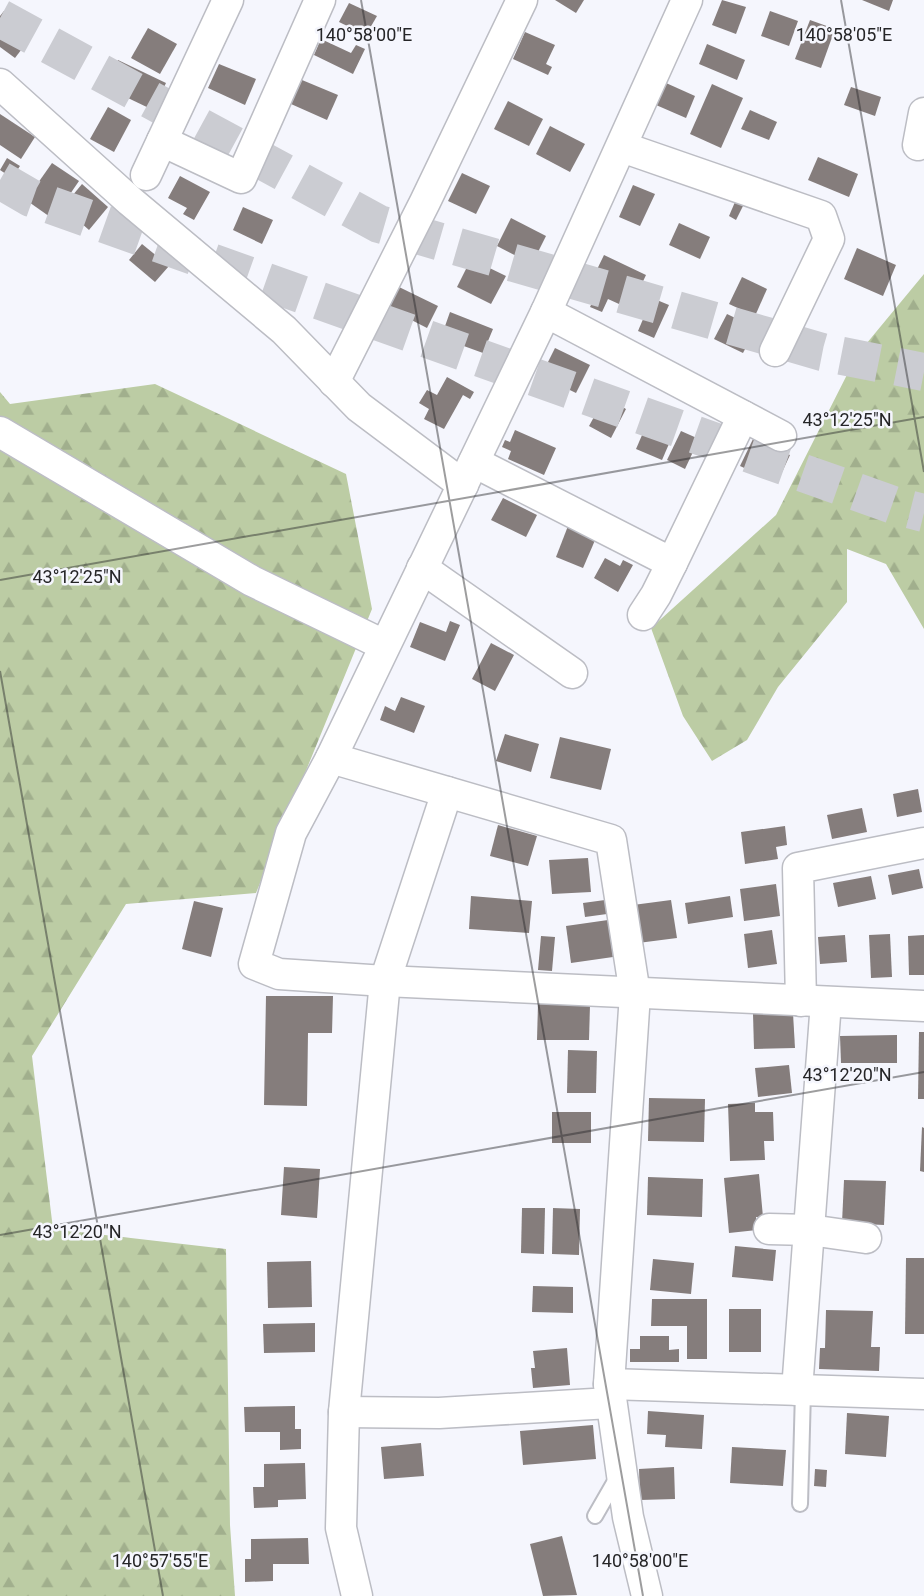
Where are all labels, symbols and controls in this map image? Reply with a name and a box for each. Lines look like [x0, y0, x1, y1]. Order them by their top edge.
text: 140°58'00"E [316, 24, 412, 45]
text: 140°58'05"E [796, 24, 892, 45]
text: 43°12'25"N [802, 409, 892, 430]
text: 43°12'25"N [32, 566, 122, 587]
text: 43°12'20"N [802, 1064, 892, 1085]
text: 43°12'20"N [32, 1221, 122, 1242]
text: 140°57'55"E [112, 1550, 208, 1571]
text: 140°58'00"E [592, 1550, 688, 1571]

